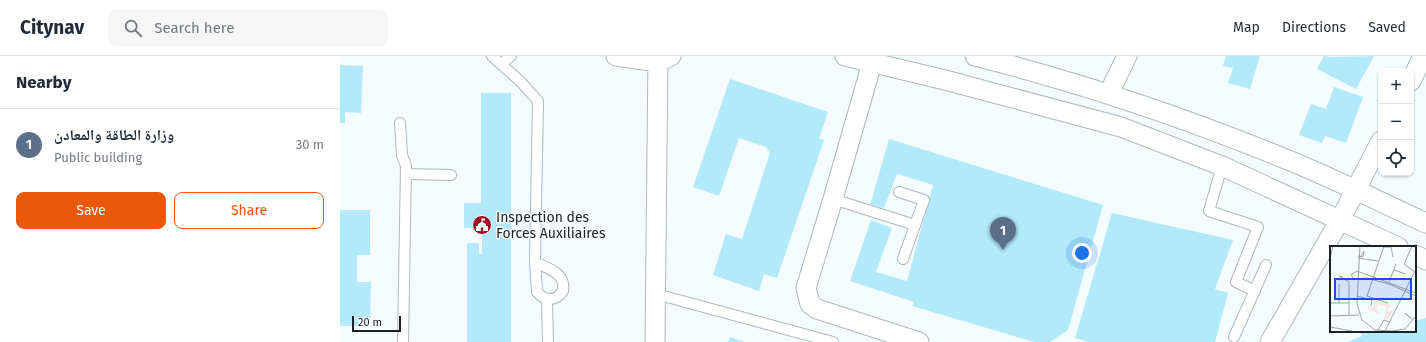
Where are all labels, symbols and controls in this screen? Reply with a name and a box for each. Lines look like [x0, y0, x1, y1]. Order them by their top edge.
search box [108, 10, 388, 46]
text: Citynav [20, 16, 84, 39]
icon: search [122, 17, 144, 39]
text: Search here [154, 19, 234, 37]
text: Map [1233, 19, 1260, 36]
text: Directions [1282, 19, 1346, 36]
text: Saved [1368, 19, 1406, 36]
map controls [1378, 68, 1414, 176]
button: + [1378, 68, 1414, 104]
text: Nearby [16, 72, 71, 93]
button: − [1378, 104, 1414, 140]
text: وزارة الطاقة والمعادن [54, 126, 174, 144]
text: 1 [26, 137, 32, 152]
text: 30 m [296, 137, 324, 152]
button: locate [1378, 140, 1414, 176]
text: Public building [54, 150, 142, 165]
button: Save [16, 192, 166, 229]
button: Share [174, 192, 324, 229]
place label: Inspection des Forces Auxiliaires [496, 209, 606, 242]
public building icon: Inspection des Forces Auxiliaires [471, 214, 493, 236]
pin: 1 [990, 217, 1016, 250]
your location [1072, 243, 1092, 263]
inset map [1330, 246, 1416, 332]
scale bar [352, 314, 401, 333]
text: 20 m [358, 316, 382, 329]

